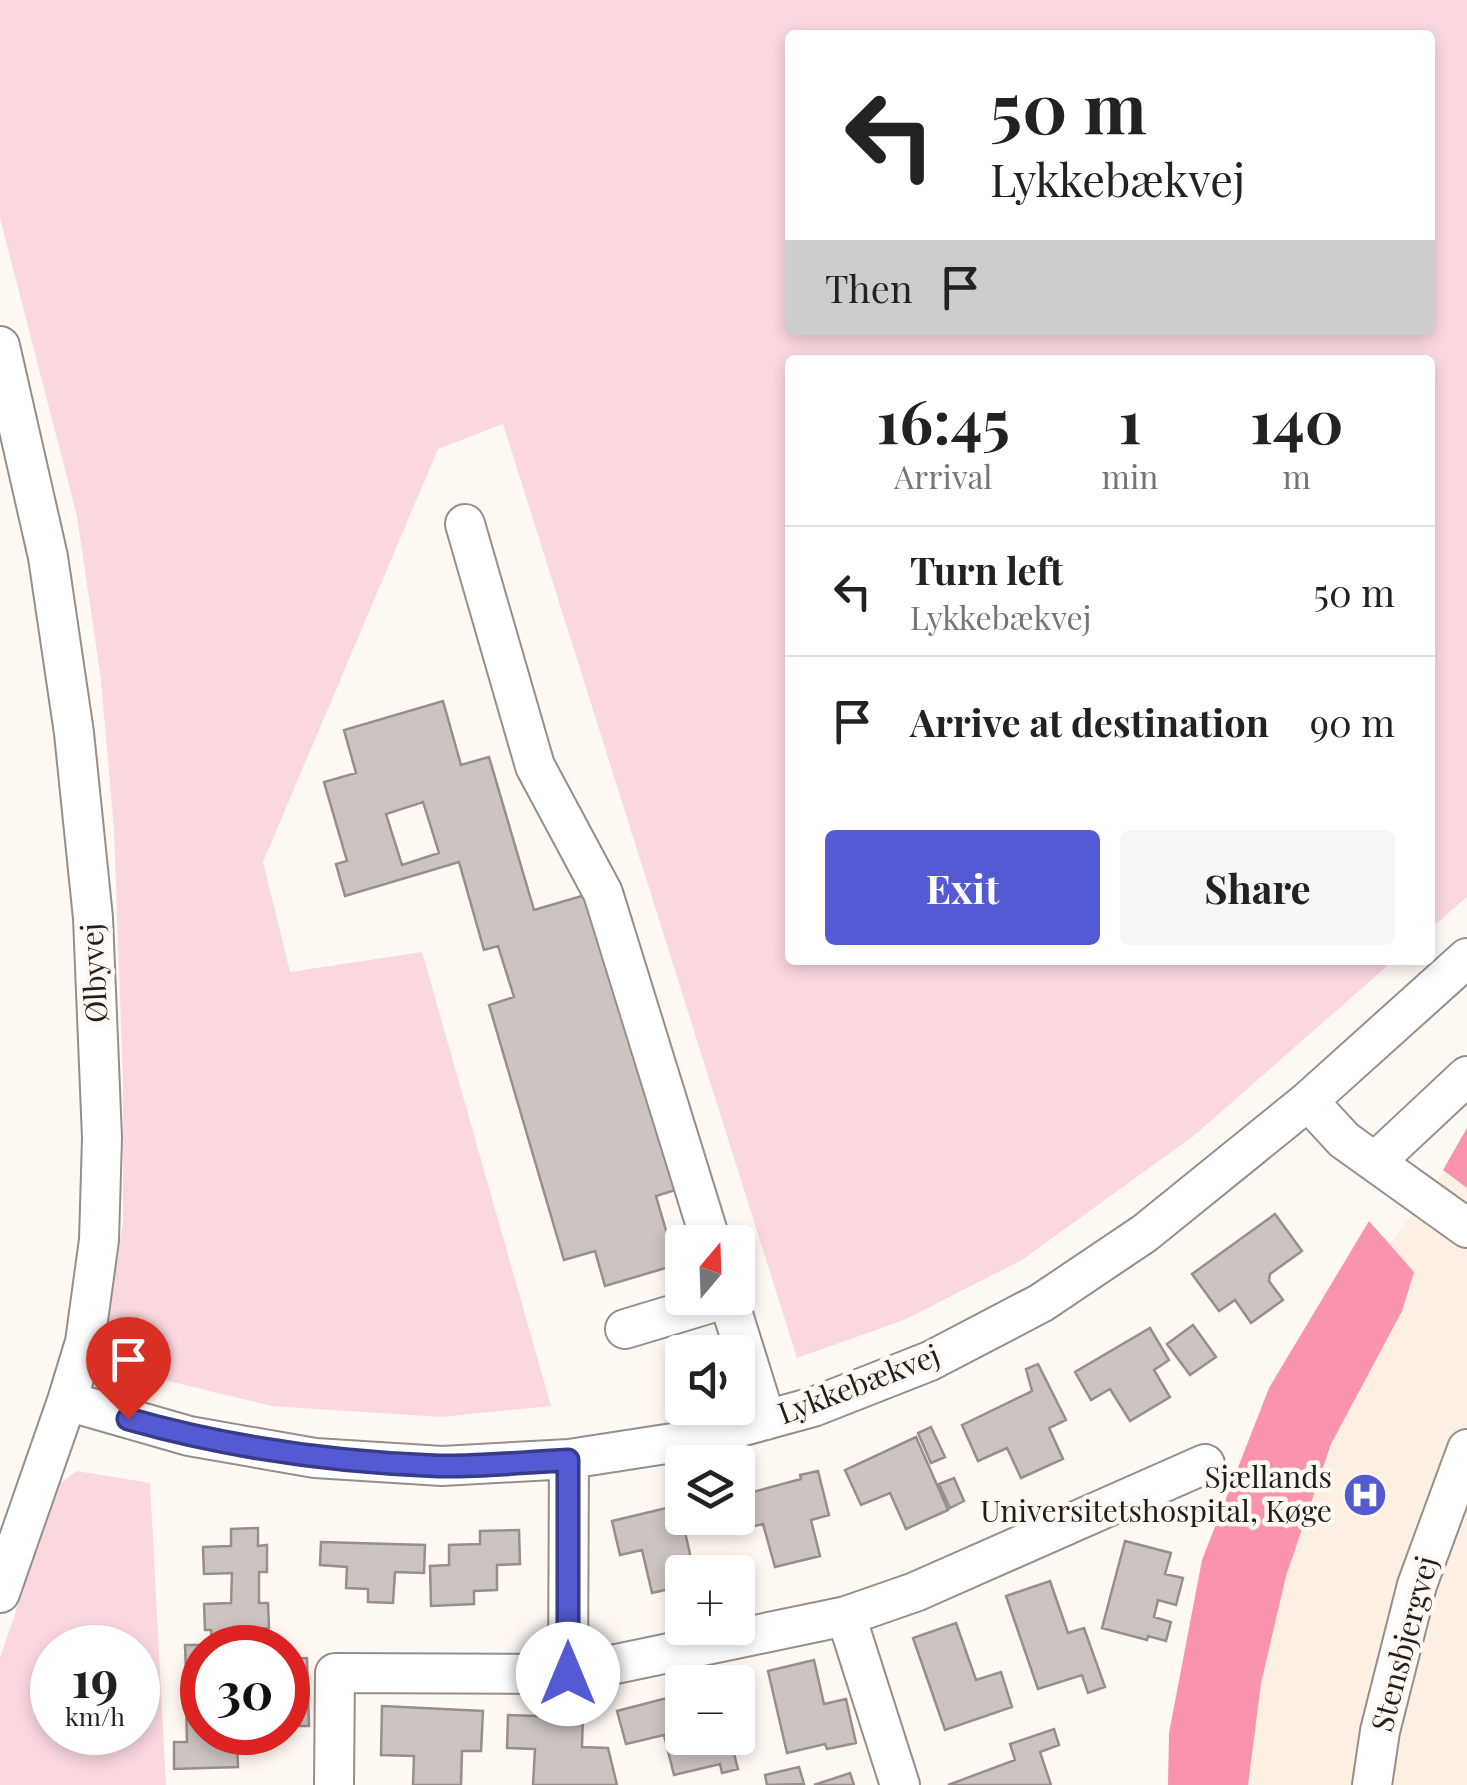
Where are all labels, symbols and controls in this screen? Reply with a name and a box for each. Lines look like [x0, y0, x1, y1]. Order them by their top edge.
text: 50 m [990, 58, 1147, 152]
icon: left [825, 70, 955, 200]
text: Lykkebækvej [990, 148, 1245, 208]
icon: arrive [933, 260, 988, 315]
text: Then [825, 262, 913, 313]
text: 16:45 [877, 379, 1010, 459]
text: 1 [1118, 379, 1141, 459]
text: 140 [1250, 379, 1343, 459]
text: Arrival [894, 454, 993, 497]
text: min [1101, 454, 1158, 497]
text: m [1282, 454, 1311, 497]
text: Turn left [910, 544, 1063, 595]
icon: left [825, 564, 880, 619]
text: 50 m [1313, 566, 1395, 617]
text: Lykkebækvej [910, 595, 1091, 638]
icon: arrive [825, 694, 880, 749]
text: Arrive at destination [910, 696, 1269, 747]
text: 90 m [1310, 696, 1395, 747]
button: Exit [825, 830, 1100, 945]
button: Share [1120, 830, 1395, 945]
street label: Ølbyvej [70, 922, 116, 1024]
north arrow [665, 1225, 755, 1315]
map controls [665, 1225, 755, 1755]
pin [86, 1317, 171, 1420]
icon: arrive [101, 1332, 156, 1387]
street label: Lykkebækvej [772, 1334, 945, 1432]
button: sound [665, 1335, 755, 1425]
button: layers [665, 1445, 755, 1535]
place label: Sjællands Universitetshospital, Køge [980, 1456, 1332, 1530]
hospital icon: Sjællands Universitetshospital, Køge [1342, 1472, 1388, 1518]
street label: Stensbjergvej [1360, 1551, 1446, 1736]
button: + [665, 1555, 755, 1645]
position arrow [516, 1622, 620, 1726]
speed limit sign: 30 [180, 1625, 310, 1755]
text: 19 [72, 1644, 118, 1711]
button: − [665, 1665, 755, 1755]
text: km/h [65, 1699, 125, 1732]

